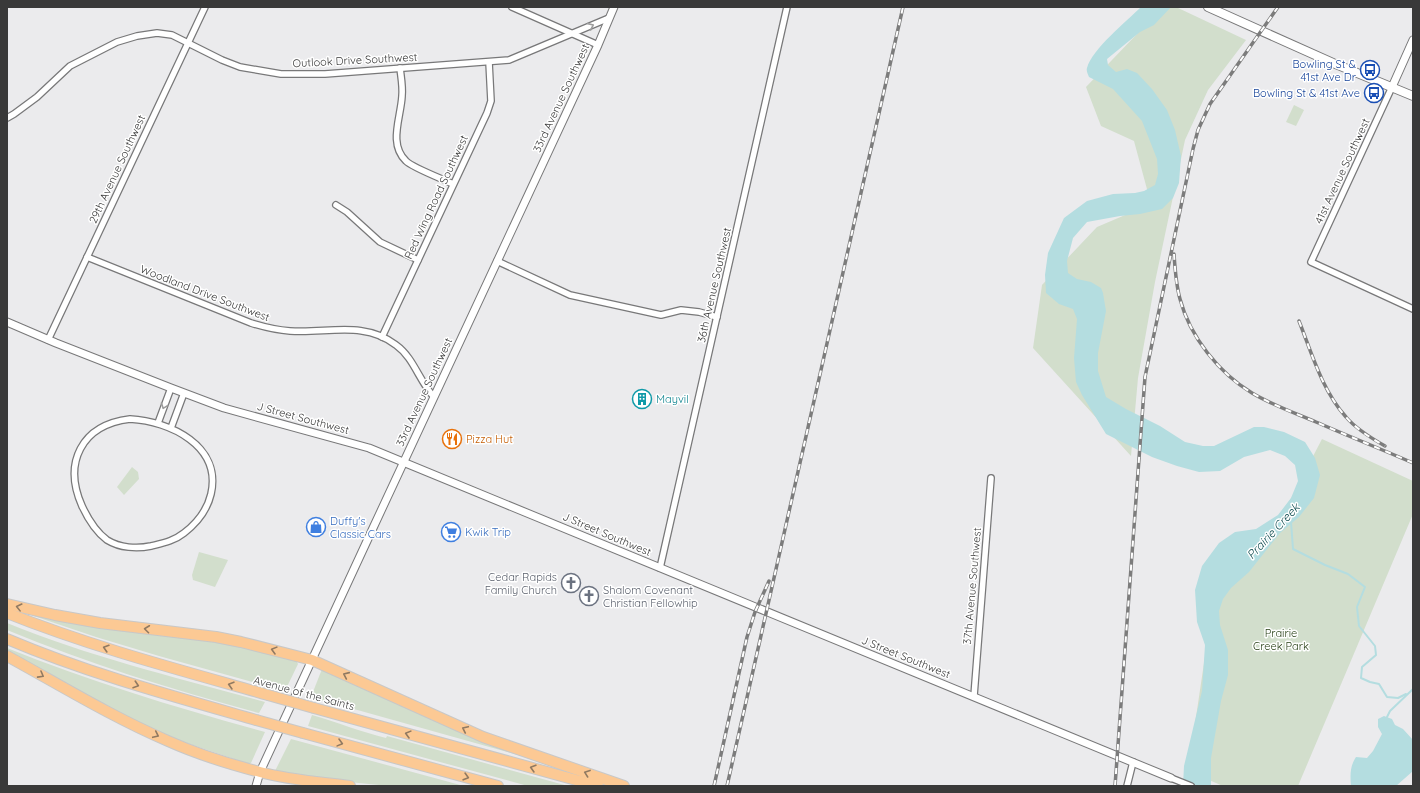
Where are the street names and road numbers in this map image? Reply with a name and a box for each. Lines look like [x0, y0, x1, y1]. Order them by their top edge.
street label: 33rd Avenue Southwest [530, 41, 592, 155]
street label: Outlook Drive Southwest [292, 50, 418, 70]
street label: 29th Avenue Southwest [86, 112, 148, 226]
street label: 41st Avenue Southwest [1311, 116, 1373, 226]
street label: Red Wing Road Southwest [401, 133, 471, 261]
street label: 36th Avenue Southwest [694, 226, 734, 344]
street label: Woodland Drive Southwest [138, 262, 272, 324]
street label: 33rd Avenue Southwest [393, 335, 455, 449]
street label: J Street Southwest [255, 399, 351, 437]
street label: J Street Southwest [561, 509, 654, 559]
street label: 37th Avenue Southwest [960, 527, 984, 645]
street label: J Street Southwest [859, 633, 953, 681]
street label: Avenue of the Saints [252, 673, 356, 713]

